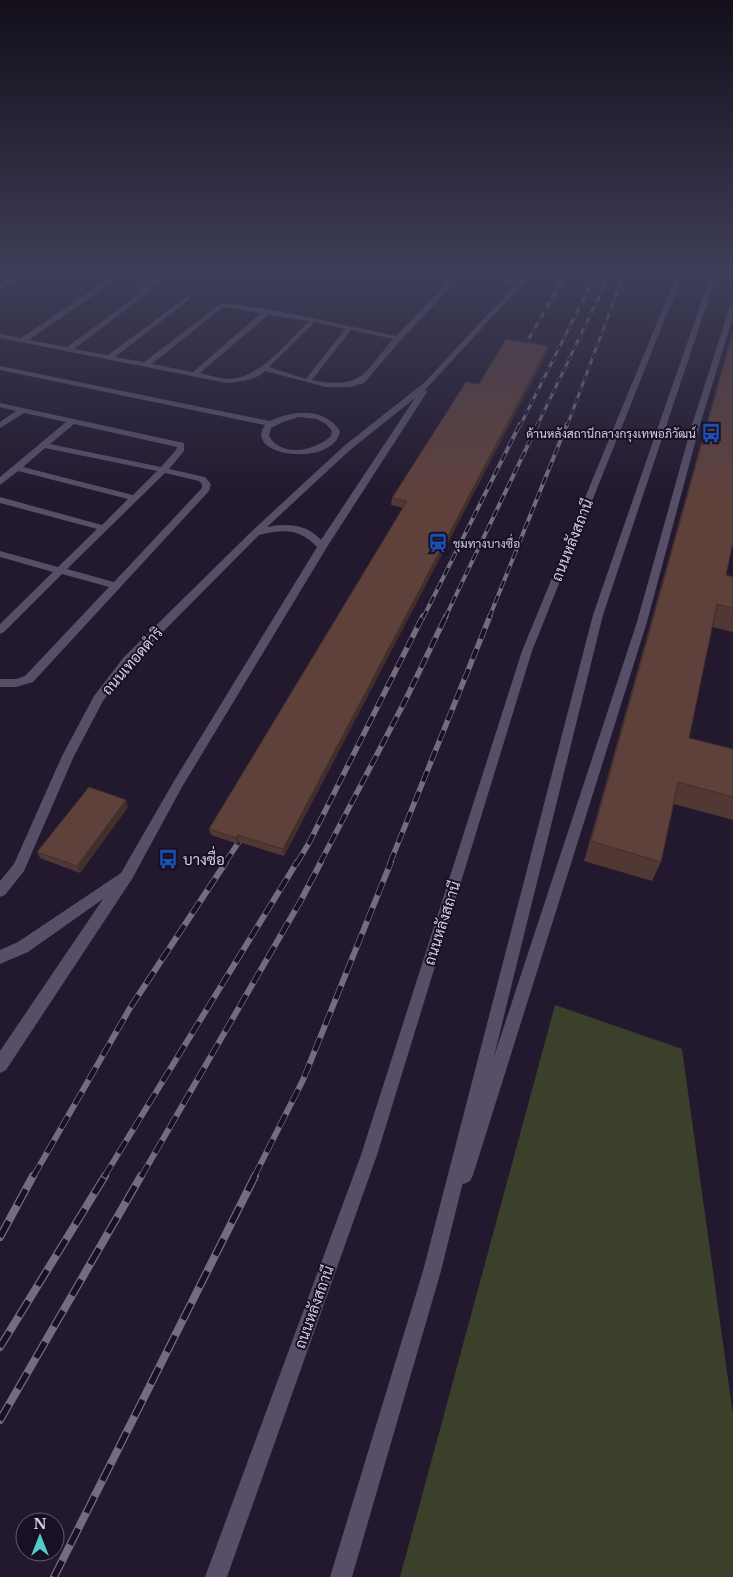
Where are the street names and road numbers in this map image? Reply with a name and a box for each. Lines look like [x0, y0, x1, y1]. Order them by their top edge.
street label: ถนนหลังสถานี [547, 496, 597, 584]
street label: ถนนเทอดดำริ [97, 623, 167, 699]
street label: ถนนหลังสถานี [420, 879, 464, 967]
street label: ถนนหลังสถานี [290, 1263, 338, 1351]

